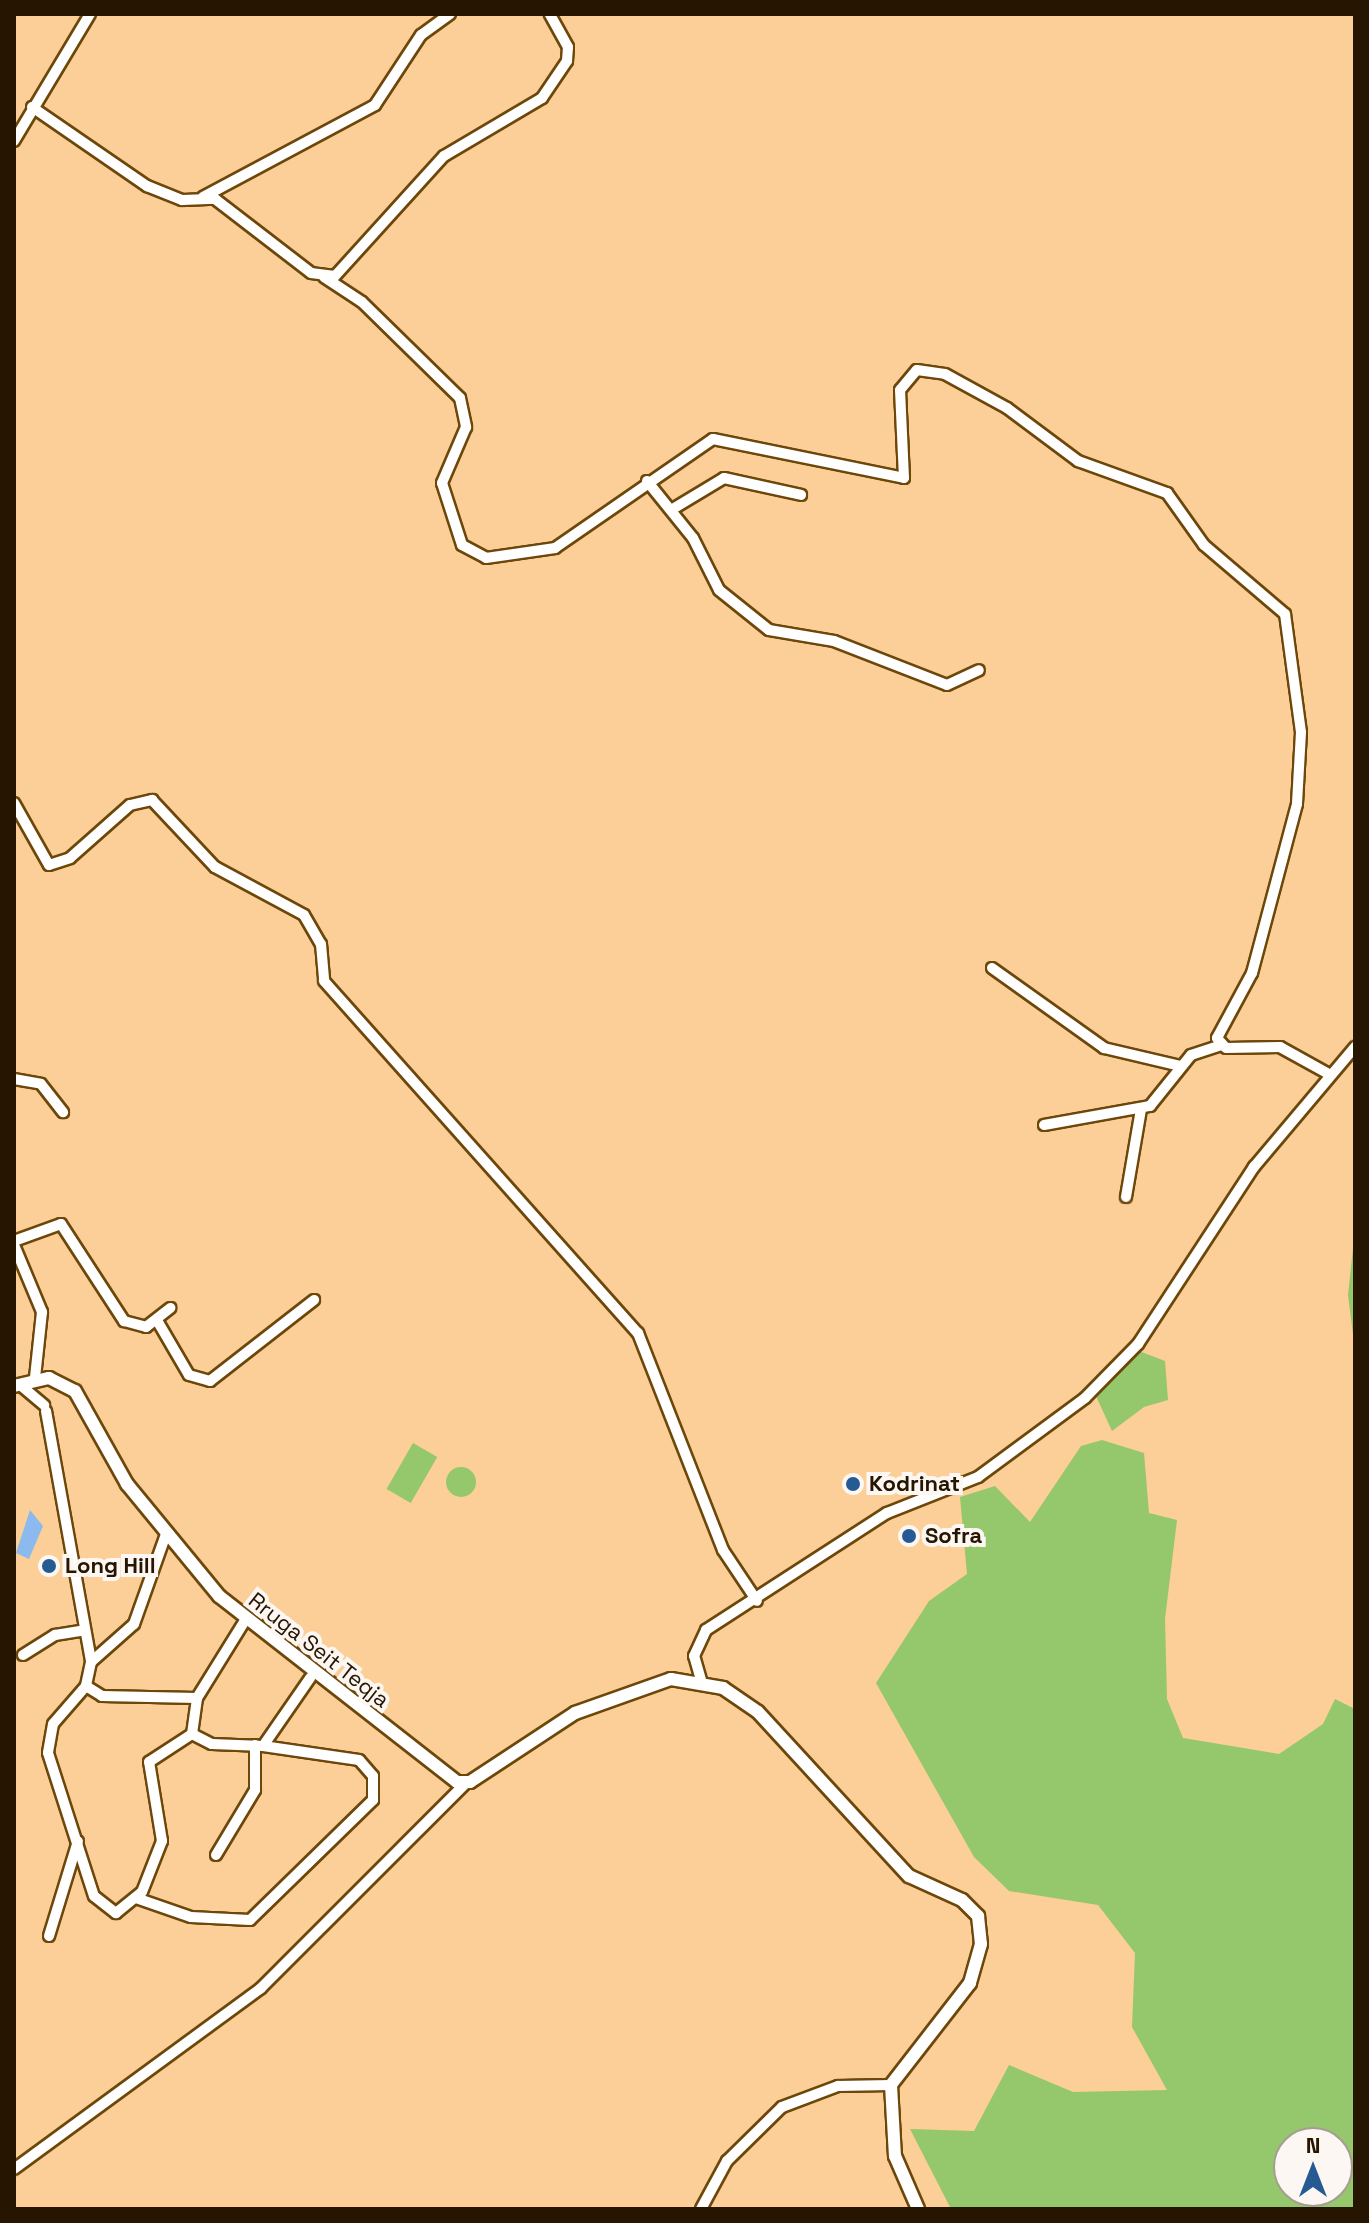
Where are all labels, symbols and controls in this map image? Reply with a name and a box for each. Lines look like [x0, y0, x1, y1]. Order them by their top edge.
place label: Kodrinat [869, 1471, 960, 1497]
marker: Kodrinat [844, 1475, 862, 1493]
place label: Sofra [925, 1523, 982, 1549]
marker: Sofra [900, 1527, 918, 1545]
place label: Long Hill [65, 1553, 156, 1579]
marker: Long Hill [40, 1557, 58, 1575]
street label: Rruga Seit Teqja [243, 1587, 395, 1713]
north arrow [1273, 2127, 1353, 2207]
text: N [1306, 2131, 1320, 2159]

